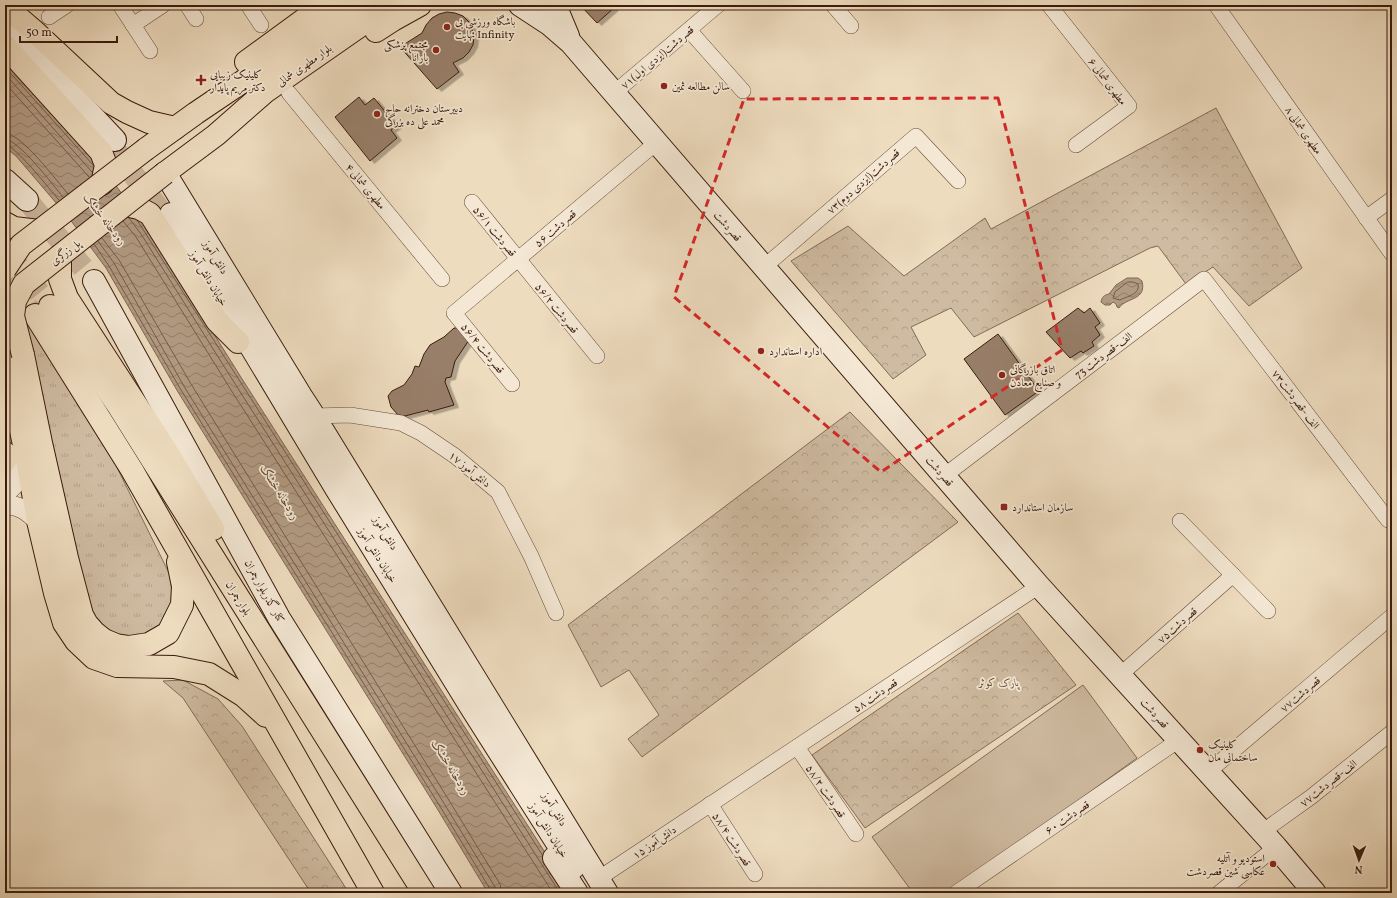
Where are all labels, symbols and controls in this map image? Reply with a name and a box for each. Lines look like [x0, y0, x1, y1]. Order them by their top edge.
place label: باشگاه ورزشی بی نهایت Infinity [455, 14, 515, 43]
scale bar [20, 18, 117, 44]
marker: باشگاه ورزشی بی نهایت Infinity [442, 22, 452, 32]
street label: ۷۱قصردشت(ایزدی اول) [618, 23, 698, 93]
text: 50 m [26, 25, 52, 41]
place label: مجتمع پزشکی بارانا [384, 38, 428, 66]
street label: بلوار مطهرى شمالى [274, 42, 336, 91]
marker: مجتمع پزشکی بارانا [431, 45, 441, 55]
street label: ۶ مطهری شمالی [1084, 55, 1130, 109]
place label: کلینیک زیبایی دکتر مریم پایدار [209, 68, 266, 97]
marker: کلینیک زیبایی دکتر مریم پایدار [195, 74, 207, 86]
place label: سالن مطالعه ثمین [672, 80, 730, 95]
marker: سالن مطالعه ثمین [659, 81, 669, 91]
place label: دبیرستان دخترانه حاج محمد علی ده بزرگی [385, 102, 463, 130]
street label: ۸ مطهری شمالی [1281, 104, 1325, 158]
marker: دبیرستان دخترانه حاج محمد علی ده بزرگی [372, 109, 382, 119]
street label: ۷۳قصردشت(ایزدی دوم) [824, 146, 905, 219]
street label: ۴ مطهری شمالی [341, 161, 389, 213]
water label: رودخانه خشک [79, 190, 130, 249]
street label: ۵۶/۱ قصردشت [469, 203, 519, 261]
street label: ۵۶ قصردشت [532, 207, 580, 251]
street label: قصردشت [709, 209, 744, 245]
street label: پل زرگری [47, 235, 85, 270]
street label: دانش آموز [198, 237, 232, 278]
street label: خیابان دانش آموز [185, 247, 231, 310]
street label: ۵۶/۲ قصردشت [531, 280, 581, 338]
street label: ۵۶/۴ قصردشت [457, 320, 507, 378]
street label: 73 الف-قصردشت [1072, 330, 1136, 383]
place label: اداره استاندارد [769, 345, 822, 360]
marker: اداره استاندارد [756, 346, 766, 356]
place label: اتاق بازرگانی و صنایع معادن [1010, 362, 1061, 392]
street label: الف -قصردشت۷۳ [1268, 367, 1322, 433]
marker: اتاق بازرگانی و صنایع معادن [997, 370, 1007, 380]
street label: دانش‌آموز ۱۷ [445, 448, 494, 492]
street label: قصردشت [921, 454, 956, 490]
water label: رودخانه خشک [256, 462, 302, 523]
place label: سازمان استاندارد [1012, 501, 1073, 516]
marker: سازمان استاندارد [999, 502, 1009, 512]
street label: دانش آموز [368, 513, 402, 554]
street label: خیابان دانش آموز [353, 524, 401, 586]
street label: کنار گذربلوار چمران [240, 556, 289, 626]
street label: بلوار چمران [221, 579, 254, 619]
street label: قصردشت۷۵ [1155, 604, 1201, 648]
street label: قصردشت۷۷ [1277, 674, 1324, 717]
street label: قصردشت ۵۸ [851, 676, 901, 717]
park label: پارک کوثر [978, 676, 1020, 691]
street label: قصردشت [1136, 696, 1171, 732]
water label: رودخانه خشک [427, 737, 473, 798]
place label: کلینیک ساختمانی مان [1208, 738, 1258, 766]
marker: کلینیک ساختمانی مان [1195, 745, 1205, 755]
street label: ۷۷الف-قصردشت [1297, 757, 1361, 811]
street label: ۵۸/۲ قصردشت [801, 762, 848, 821]
street label: دانش آموز [537, 789, 571, 830]
street label: ۶۰ قصردشت [1043, 798, 1093, 839]
street label: خیابان دانش آموز [524, 799, 572, 861]
street label: ۵۸/۴ قصردشت [708, 810, 754, 870]
street label: دانش‌آموز ۱۵ [629, 822, 680, 864]
north arrow [1339, 840, 1379, 880]
place label: استودیو و آتلیه عکاسی شین قصردشت [1186, 851, 1265, 880]
marker: استودیو و آتلیه عکاسی شین قصردشت [1268, 859, 1278, 869]
text: N [1354, 861, 1363, 876]

